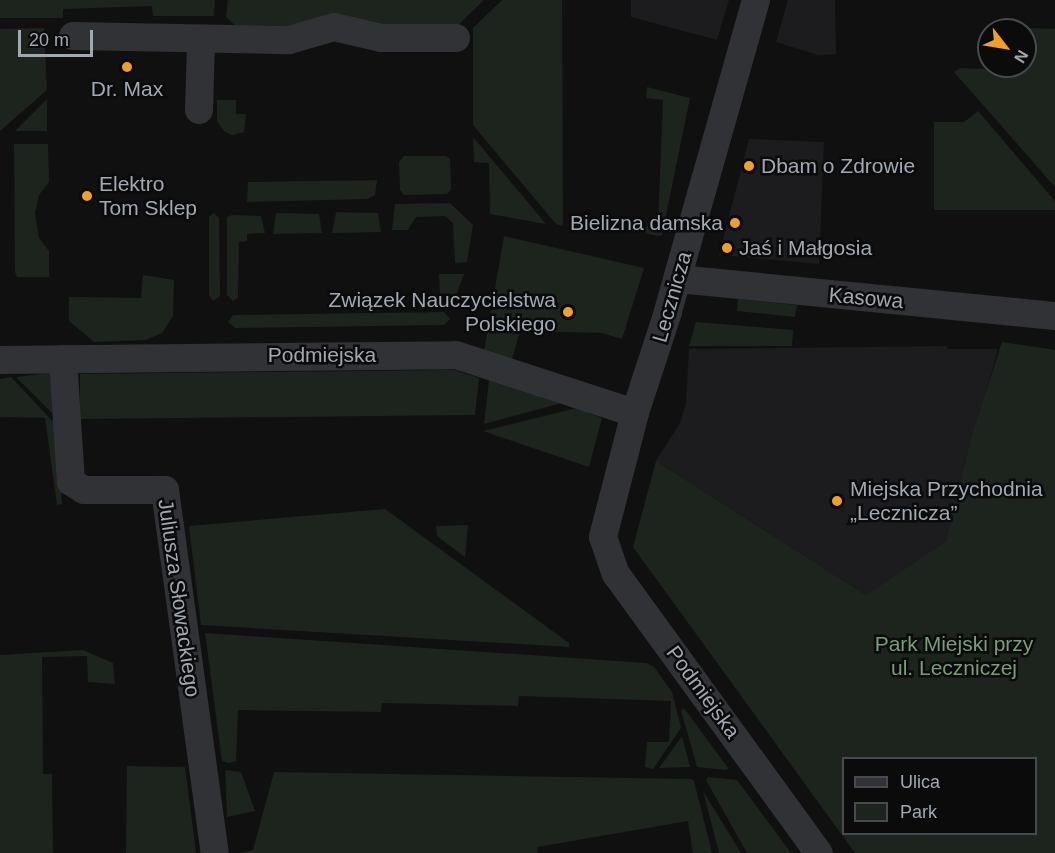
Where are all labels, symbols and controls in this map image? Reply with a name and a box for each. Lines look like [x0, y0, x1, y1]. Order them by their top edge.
scale bar [21, 18, 96, 56]
north arrow [977, 18, 1037, 78]
text: 20 m [29, 30, 69, 50]
text: N [1011, 47, 1031, 66]
marker: Dr. Max [120, 60, 134, 74]
place label: Dr. Max [91, 76, 163, 102]
place label: Dbam o Zdrowie [761, 153, 915, 179]
marker: Dbam o Zdrowie [742, 159, 756, 173]
place label: Elektro Tom Sklep [99, 171, 197, 221]
marker: Elektro Tom Sklep [80, 189, 94, 203]
place label: Bielizna damska [570, 210, 723, 236]
marker: Bielizna damska [728, 216, 742, 230]
place label: Jaś i Małgosia [739, 235, 872, 261]
marker: Jaś i Małgosia [720, 241, 734, 255]
street label: Lecznicza [647, 249, 697, 345]
street label: Kasowa [828, 282, 904, 314]
place label: Związek Nauczycielstwa Polskiego [328, 287, 556, 337]
marker: Związek Nauczycielstwa Polskiego [561, 305, 575, 319]
street label: Podmiejska [268, 342, 376, 368]
place label: Miejska Przychodnia „Lecznicza” [850, 476, 1043, 526]
marker: Miejska Przychodnia „Lecznicza” [828, 492, 846, 510]
street label: Juliusza Słowackiego [153, 497, 205, 699]
park label: Park Miejski przy ul. Leczniczej [875, 631, 1033, 681]
street label: Podmiejska [661, 641, 745, 743]
legend [842, 757, 1037, 835]
text: Ulica [900, 772, 940, 792]
text: Park [900, 802, 937, 822]

